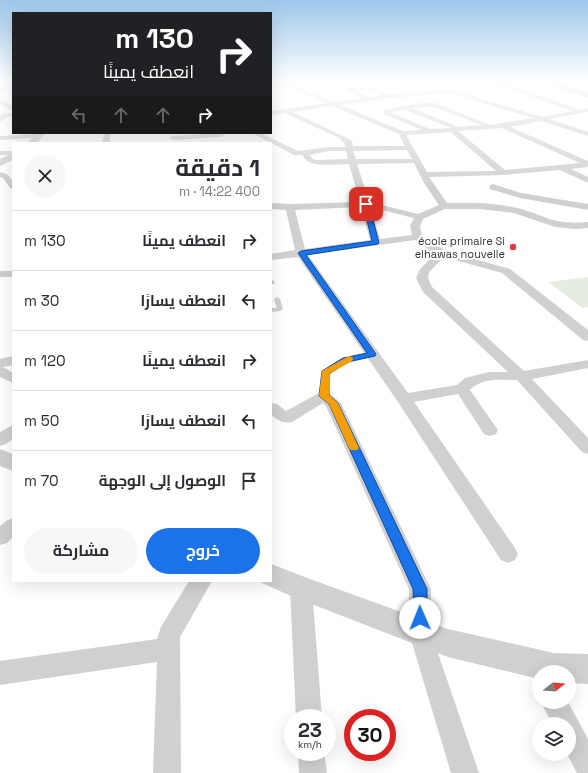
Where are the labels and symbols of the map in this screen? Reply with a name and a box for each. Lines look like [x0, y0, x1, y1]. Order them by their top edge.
pin [349, 187, 383, 221]
place label: école primaire Si elhawas nouvelle [415, 234, 505, 261]
marker: école primaire Si elhawas nouvelle [508, 242, 518, 252]
position arrow [399, 597, 441, 639]
north arrow [532, 665, 576, 709]
speed limit sign: 30 [344, 709, 396, 761]

